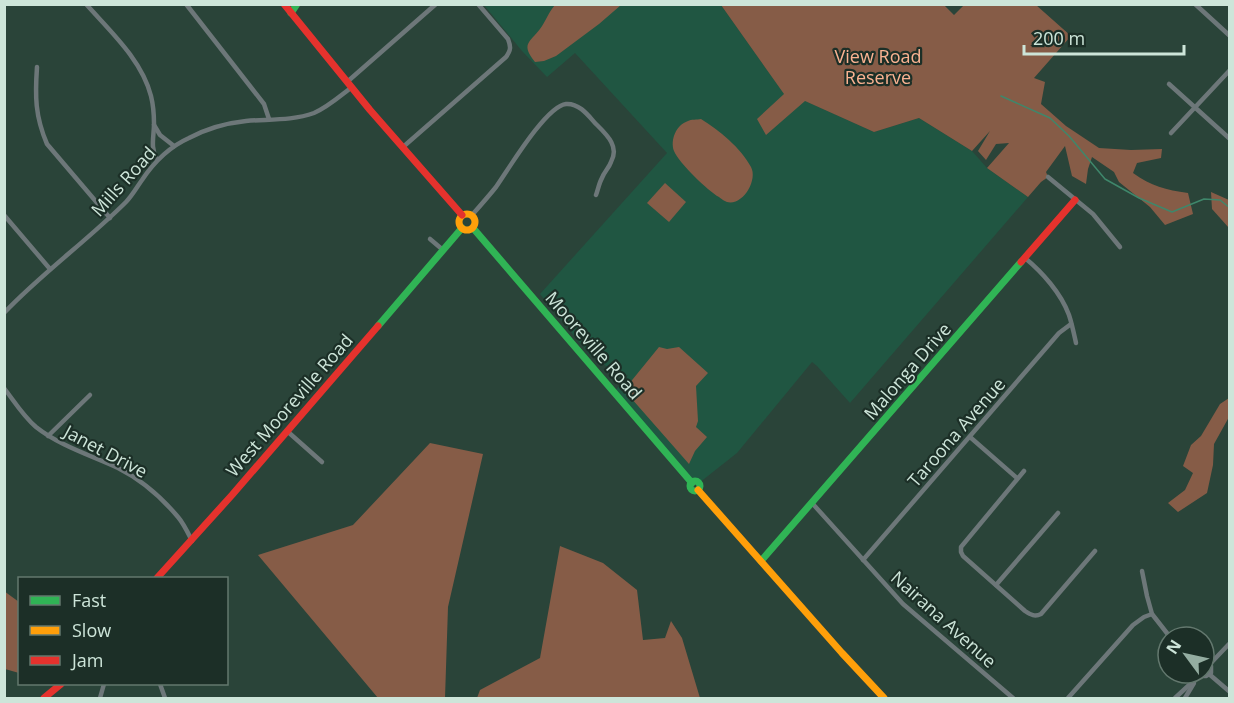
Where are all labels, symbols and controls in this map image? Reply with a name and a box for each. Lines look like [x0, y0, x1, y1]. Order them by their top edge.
scale bar [1024, 18, 1184, 56]
text: 200 m [1033, 26, 1085, 50]
park label: View Road Reserve [835, 44, 921, 89]
street label: Mills Road [85, 141, 161, 221]
street label: Mooreville Road [540, 286, 648, 404]
street label: Malonga Drive [858, 317, 956, 425]
street label: West Mooreville Road [220, 328, 358, 482]
street label: Taroona Avenue [902, 372, 1010, 492]
street label: Janet Drive [58, 418, 152, 483]
street label: Nairana Avenue [886, 565, 1002, 673]
legend [18, 577, 228, 685]
text: Fast [72, 588, 106, 612]
text: Slow [72, 618, 111, 642]
north arrow [1156, 625, 1216, 685]
text: N [1161, 635, 1186, 658]
text: Jam [70, 648, 104, 672]

